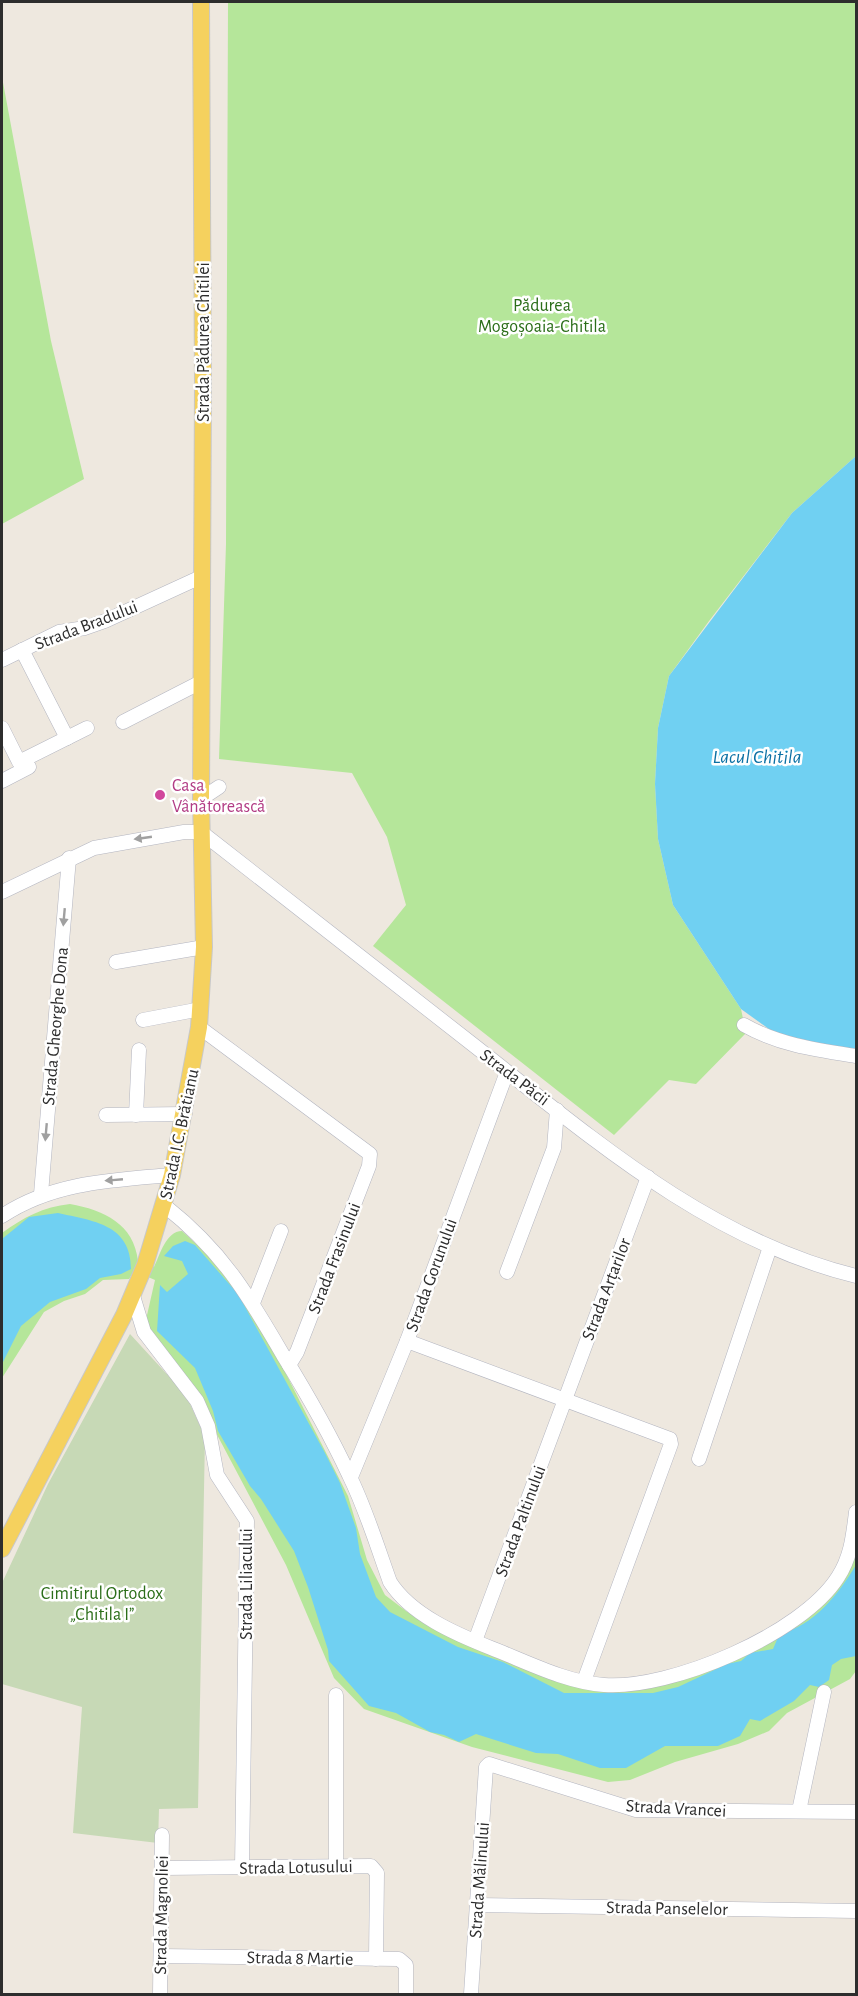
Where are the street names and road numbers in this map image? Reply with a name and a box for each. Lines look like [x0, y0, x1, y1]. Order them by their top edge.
street label: Strada Pădurea Chitilei [195, 262, 213, 422]
street label: Strada Bradului [32, 598, 140, 654]
street label: Strada Gheorghe Dona [40, 946, 72, 1106]
street label: Strada Păcii [476, 1046, 552, 1110]
street label: Strada I.C. Brătianu [157, 1067, 203, 1201]
street label: Strada Frasinului [306, 1200, 364, 1316]
street label: Strada Gorunului [403, 1216, 461, 1334]
street label: Strada Arțarilor [579, 1236, 636, 1343]
street label: Strada Paltinului [492, 1463, 549, 1579]
street label: Strada Liliacului [238, 1528, 256, 1640]
street label: Strada Vrancei [625, 1797, 727, 1821]
street label: Strada Mălinului [467, 1821, 493, 1939]
street label: Strada Magnoliei [152, 1855, 172, 1975]
street label: Strada Lotusului [239, 1858, 353, 1878]
street label: Strada Panselelor [606, 1899, 728, 1919]
street label: Strada 8 Martie [247, 1949, 353, 1969]

